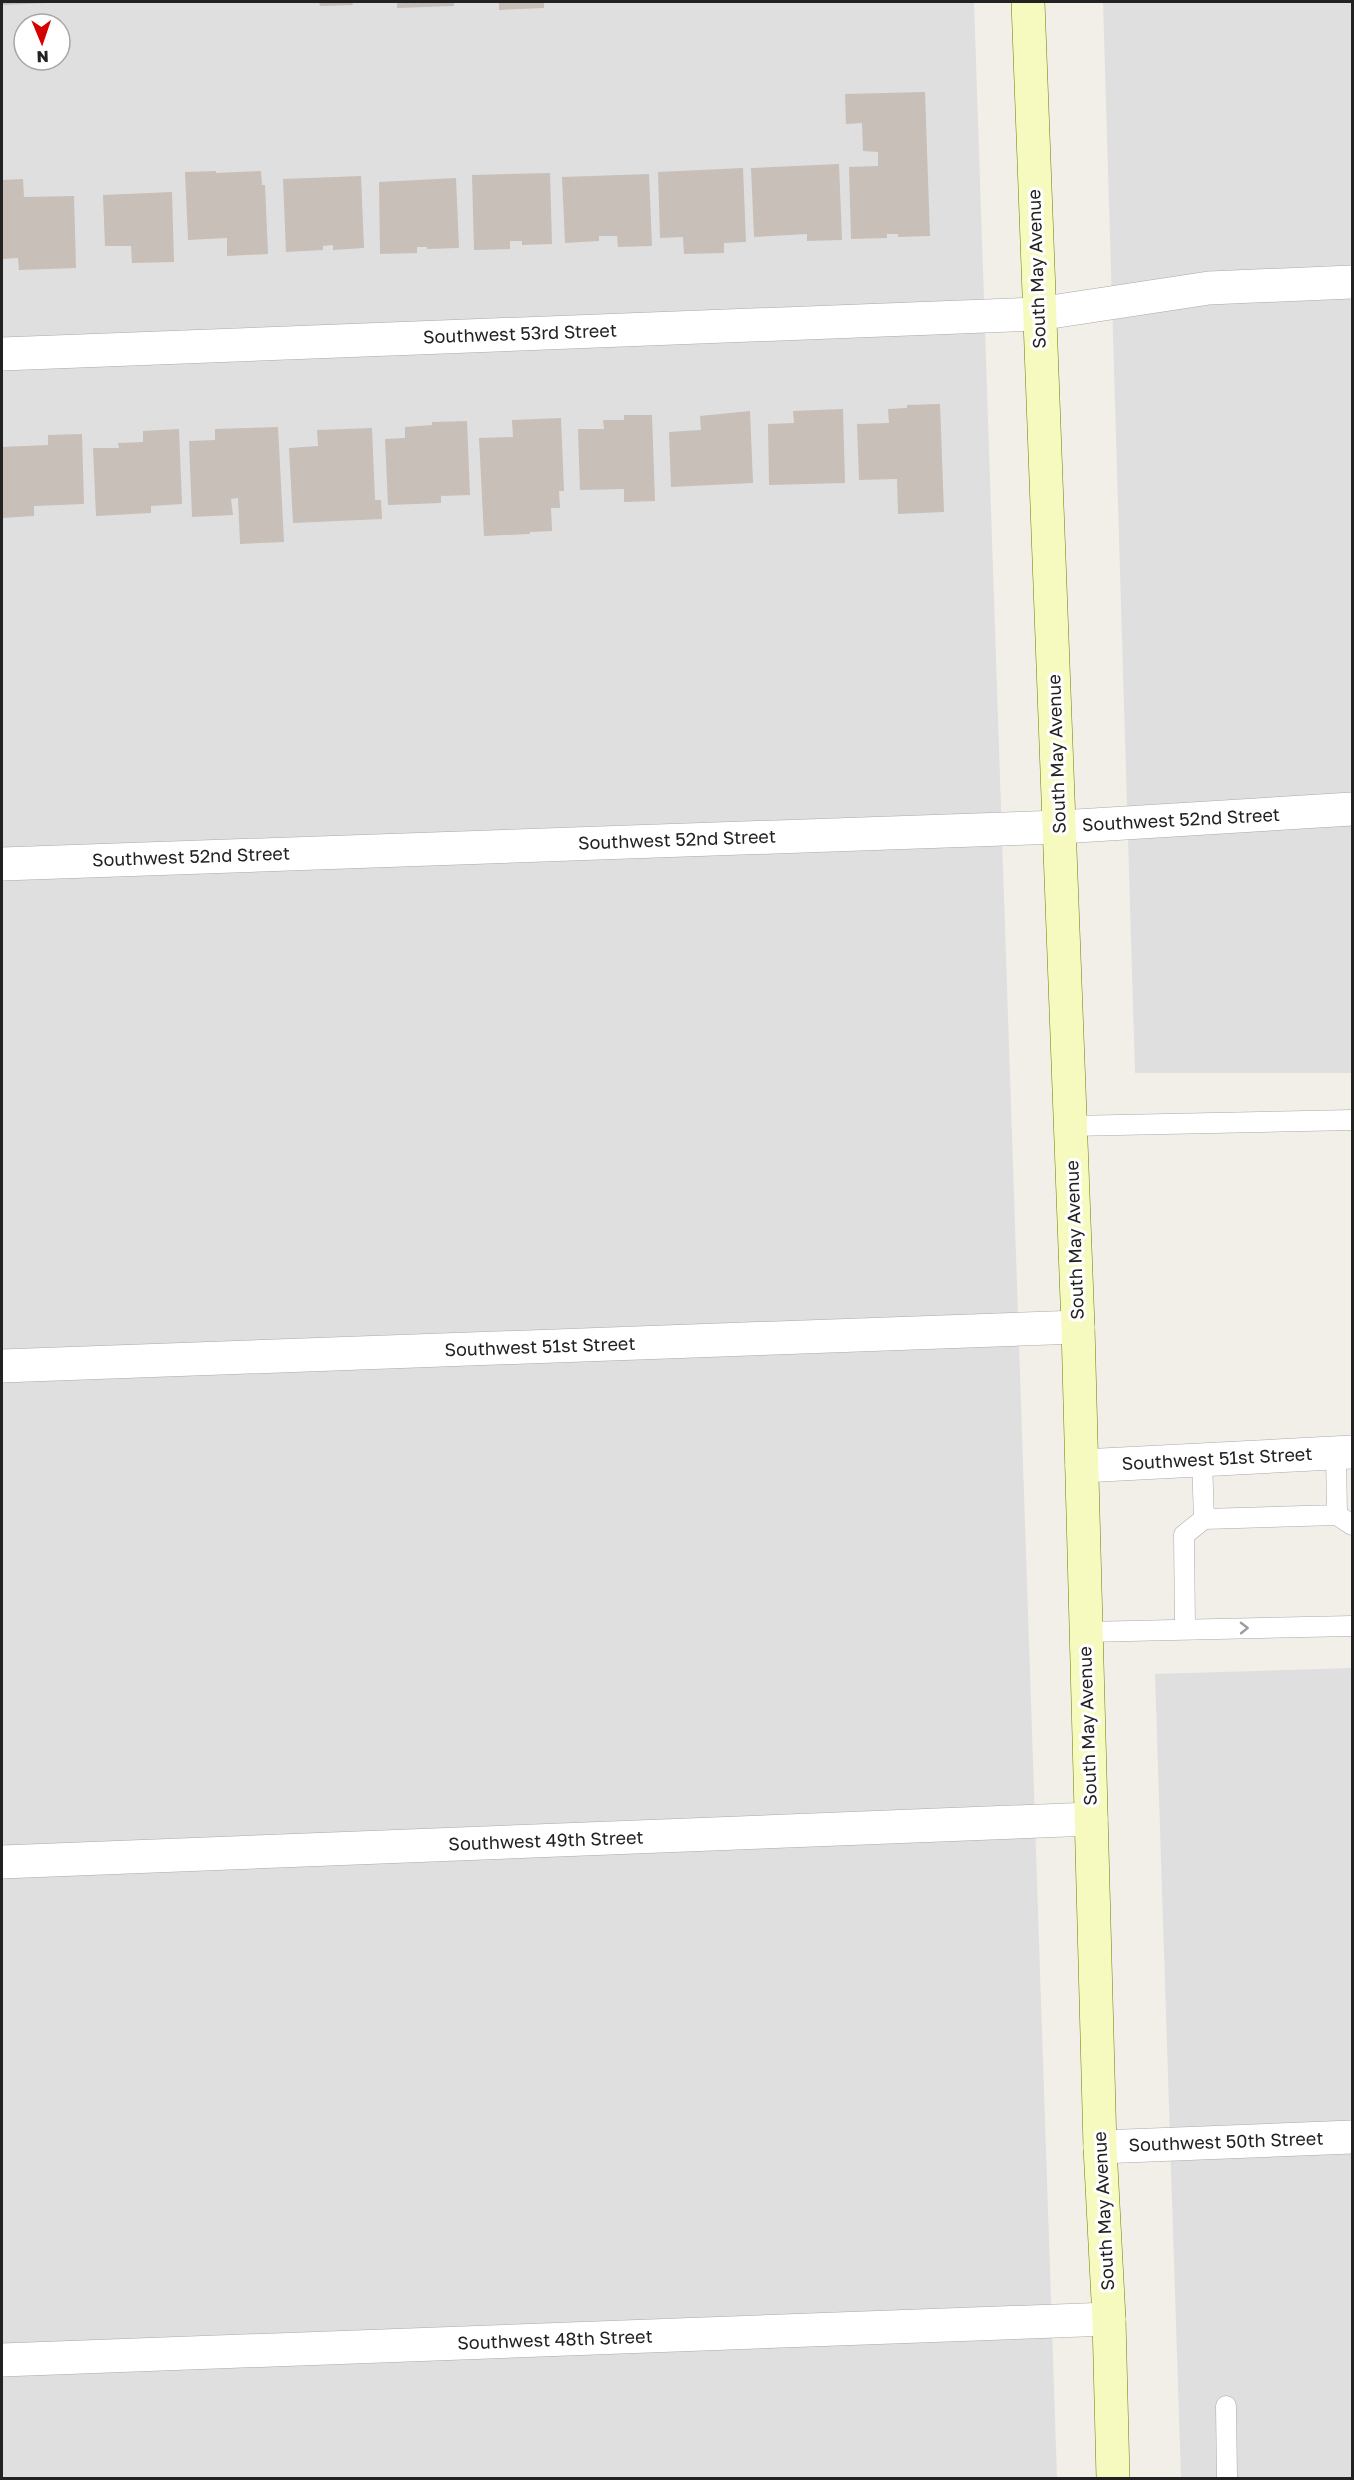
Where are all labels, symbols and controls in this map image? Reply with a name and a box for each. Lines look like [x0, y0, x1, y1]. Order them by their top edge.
north arrow [12, 12, 72, 72]
text: N [36, 47, 49, 67]
street label: South May Avenue [1022, 189, 1050, 349]
street label: Southwest 53rd Street [423, 319, 617, 347]
street label: South May Avenue [1042, 674, 1070, 834]
street label: Southwest 52nd Street [1081, 803, 1280, 835]
street label: Southwest 52nd Street [578, 825, 776, 853]
street label: Southwest 52nd Street [92, 842, 290, 870]
street label: South May Avenue [1060, 1160, 1088, 1320]
street label: Southwest 51st Street [444, 1332, 636, 1360]
street label: Southwest 51st Street [1121, 1442, 1313, 1474]
one-way arrow [1239, 1622, 1248, 1634]
street label: South May Avenue [1073, 1646, 1101, 1806]
street label: Southwest 49th Street [448, 1826, 644, 1854]
street label: Southwest 50th Street [1128, 2127, 1324, 2155]
street label: South May Avenue [1088, 2131, 1118, 2291]
street label: Southwest 48th Street [457, 2325, 653, 2353]

